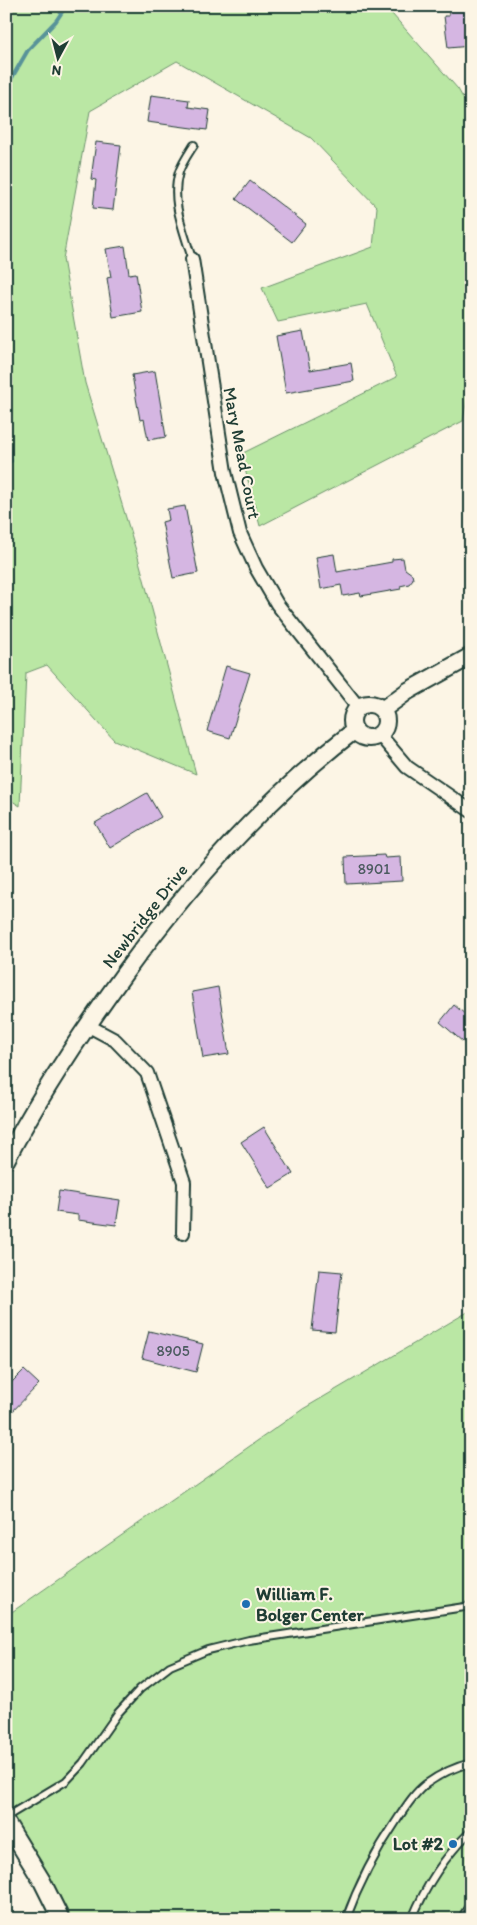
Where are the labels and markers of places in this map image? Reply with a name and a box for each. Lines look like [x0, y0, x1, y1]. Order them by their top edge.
place label: William F. Bolger Center [256, 1583, 365, 1626]
marker: William F. Bolger Center [240, 1598, 252, 1610]
place label: Lot #2 [393, 1833, 444, 1855]
marker: Lot #2 [447, 1838, 459, 1850]

